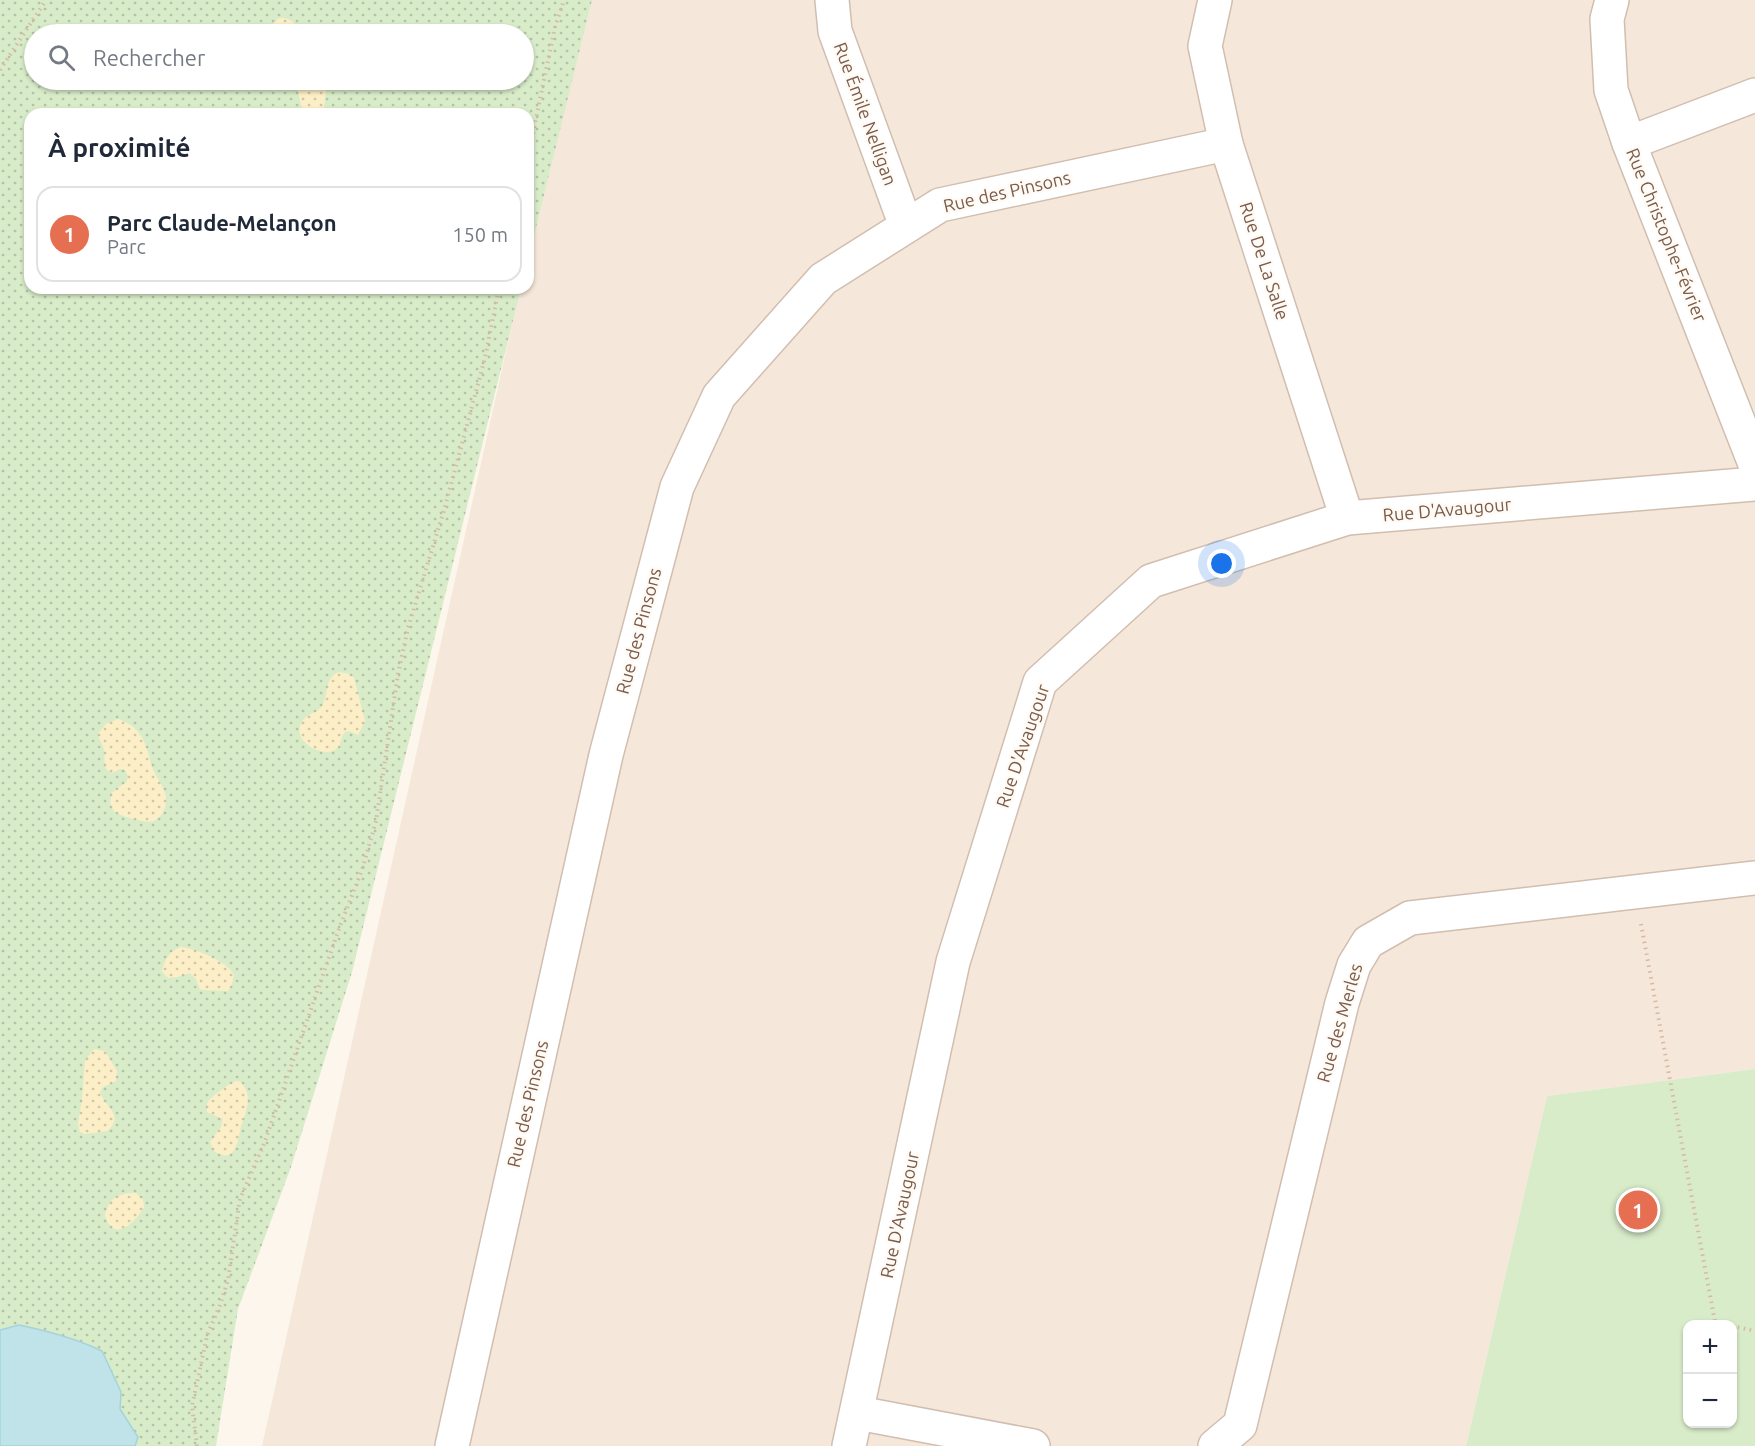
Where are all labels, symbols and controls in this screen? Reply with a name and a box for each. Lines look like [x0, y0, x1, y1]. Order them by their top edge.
search box [24, 24, 534, 90]
street label: Rue Émile Nelligan [831, 39, 902, 188]
icon: search [45, 41, 78, 74]
text: Rechercher [93, 45, 205, 70]
text: À proximité [48, 133, 190, 162]
street label: Rue Christophe-Février [1623, 145, 1711, 325]
street label: Rue des Pinsons [941, 167, 1072, 215]
street label: Rue De La Salle [1236, 199, 1293, 322]
text: Parc Claude-Melançon [107, 210, 337, 235]
text: 1 [64, 223, 75, 246]
text: 150 m [452, 223, 508, 246]
text: Parc [107, 235, 146, 258]
street label: Rue D'Avaugour [1382, 493, 1512, 525]
your location [1207, 549, 1236, 578]
street label: Rue des Pinsons [612, 565, 665, 696]
street label: Rue D'Avaugour [992, 681, 1053, 810]
street label: Rue des Merles [1312, 961, 1366, 1085]
street label: Rue des Pinsons [503, 1038, 551, 1169]
street label: Rue D'Avaugour [876, 1149, 922, 1280]
pin: 1 [1618, 1188, 1658, 1232]
map controls [1683, 1320, 1737, 1428]
button: + [1683, 1320, 1737, 1374]
button: − [1683, 1374, 1737, 1428]

